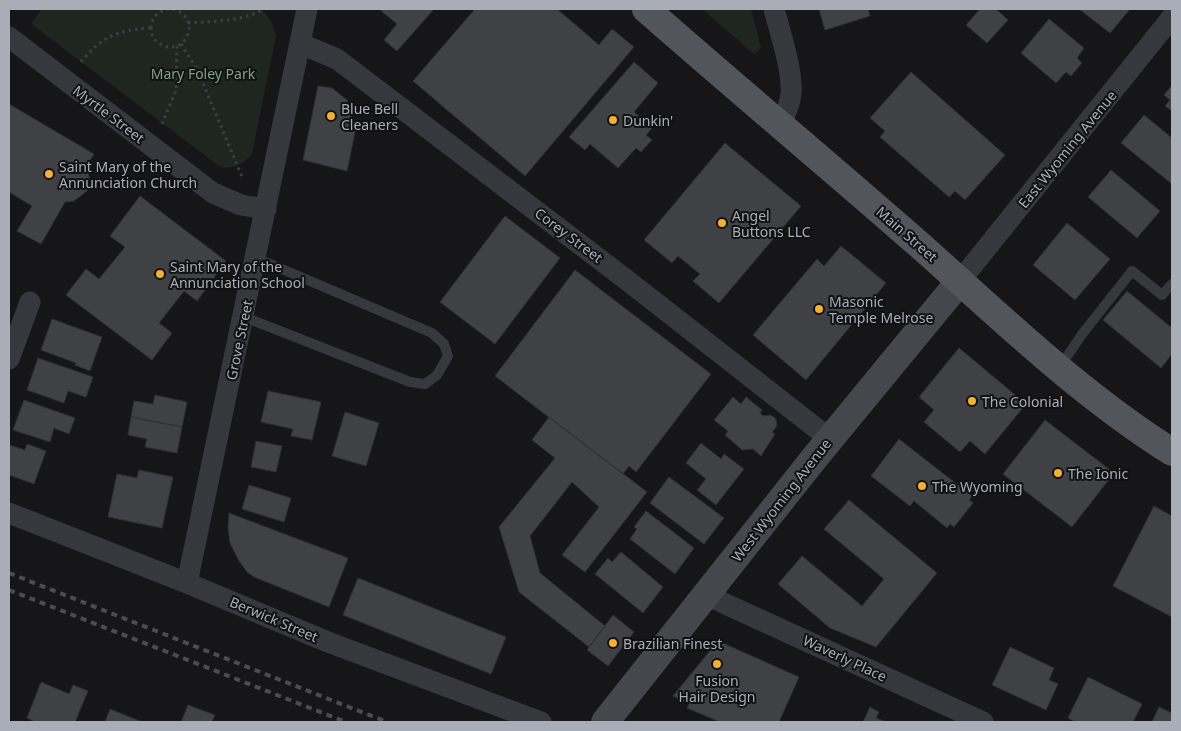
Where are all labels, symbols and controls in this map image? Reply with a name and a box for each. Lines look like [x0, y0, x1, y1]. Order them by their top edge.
park label: Mary Foley Park [151, 64, 256, 83]
street label: Myrtle Street [69, 81, 149, 147]
street label: East Wyoming Avenue [1014, 86, 1121, 212]
place label: Blue Bell Cleaners [341, 99, 399, 134]
marker: Blue Bell Cleaners [325, 110, 337, 122]
place label: Dunkin' [623, 111, 673, 130]
marker: Dunkin' [607, 114, 619, 126]
place label: Saint Mary of the Annunciation Church [59, 157, 197, 192]
marker: Saint Mary of the Annunciation Church [43, 168, 55, 180]
street label: Main Street [872, 202, 942, 266]
street label: Corey Street [531, 203, 607, 267]
place label: Angel Buttons LLC [732, 206, 811, 241]
marker: Angel Buttons LLC [716, 217, 728, 229]
place label: Saint Mary of the Annunciation School [170, 257, 305, 292]
marker: Saint Mary of the Annunciation School [154, 268, 166, 280]
place label: Masonic Temple Melrose [829, 292, 933, 327]
street label: Grove Street [221, 298, 257, 382]
marker: Masonic Temple Melrose [813, 303, 825, 315]
place label: The Colonial [982, 392, 1063, 411]
marker: The Colonial [966, 395, 978, 407]
street label: West Wyoming Avenue [727, 434, 835, 566]
place label: The Ionic [1068, 464, 1128, 483]
marker: The Ionic [1052, 467, 1064, 479]
place label: The Wyoming [932, 477, 1023, 496]
marker: The Wyoming [916, 480, 928, 492]
street label: Berwick Street [227, 592, 321, 646]
street label: Waverly Place [800, 630, 890, 686]
place label: Brazilian Finest [623, 634, 722, 653]
marker: Brazilian Finest [607, 637, 619, 649]
marker: Fusion Hair Design [711, 658, 723, 670]
place label: Fusion Hair Design [679, 671, 755, 706]

